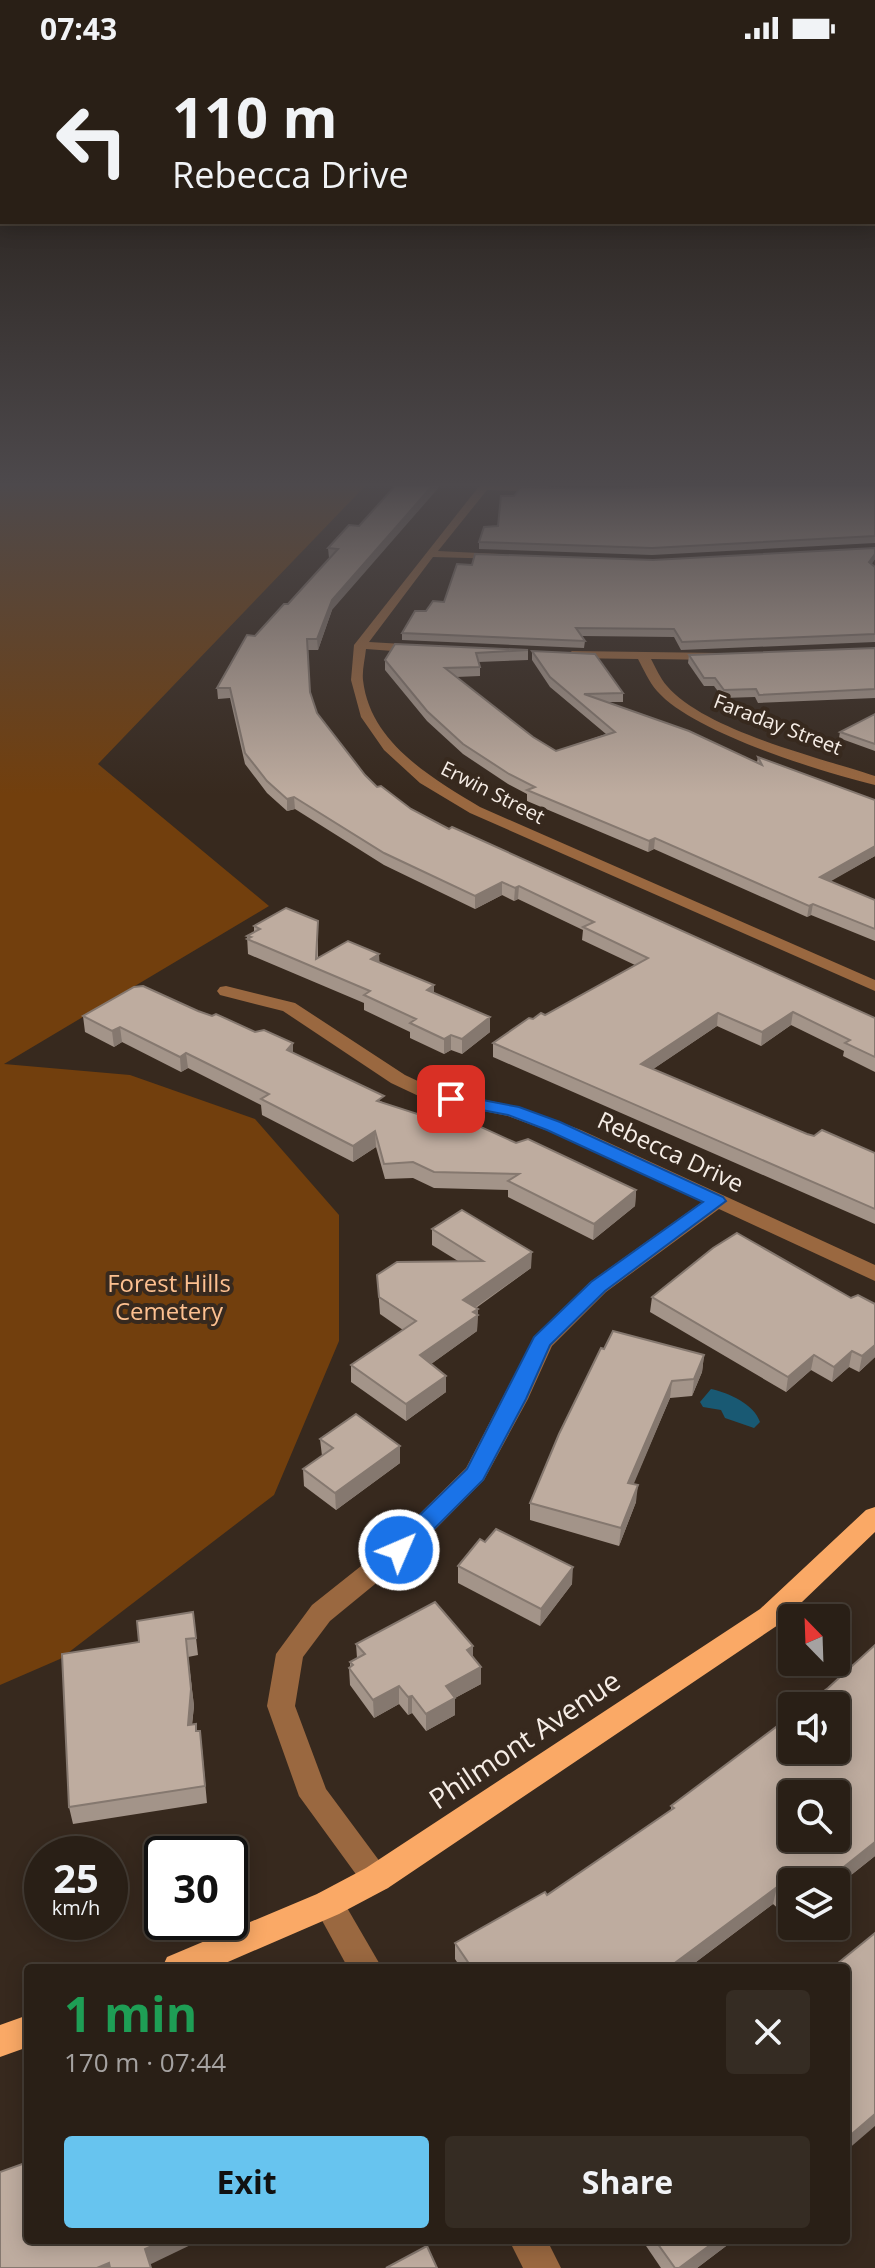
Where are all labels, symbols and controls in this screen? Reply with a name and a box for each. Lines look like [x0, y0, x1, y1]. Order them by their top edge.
text: 07:43 [40, 8, 117, 49]
text: 110 m [172, 78, 338, 154]
icon: left [40, 88, 144, 192]
text: Rebecca Drive [172, 150, 409, 199]
street label: Faraday Street [710, 687, 846, 761]
street label: Erwin Street [436, 754, 550, 830]
pin [417, 1065, 485, 1133]
icon: arrive [429, 1077, 473, 1121]
street label: Rebecca Drive [593, 1103, 749, 1199]
park label: Forest Hills Cemetery [107, 1266, 231, 1327]
position arrow [357, 1508, 441, 1592]
north arrow [778, 1604, 850, 1676]
map controls [778, 1604, 850, 1940]
street label: Philmont Avenue [421, 1661, 627, 1817]
button: sound [778, 1692, 850, 1764]
button: search [778, 1780, 850, 1852]
speed limit sign: 30 [144, 1836, 248, 1940]
text: 25 [53, 1850, 99, 1905]
button: layers [778, 1868, 850, 1940]
text: km/h [52, 1894, 100, 1921]
text: 1 min [64, 1981, 197, 2046]
button: close [726, 1990, 810, 2074]
text: 170 m · 07:44 [64, 2044, 226, 2080]
button: Exit [64, 2136, 429, 2228]
button: Share [445, 2136, 810, 2228]

